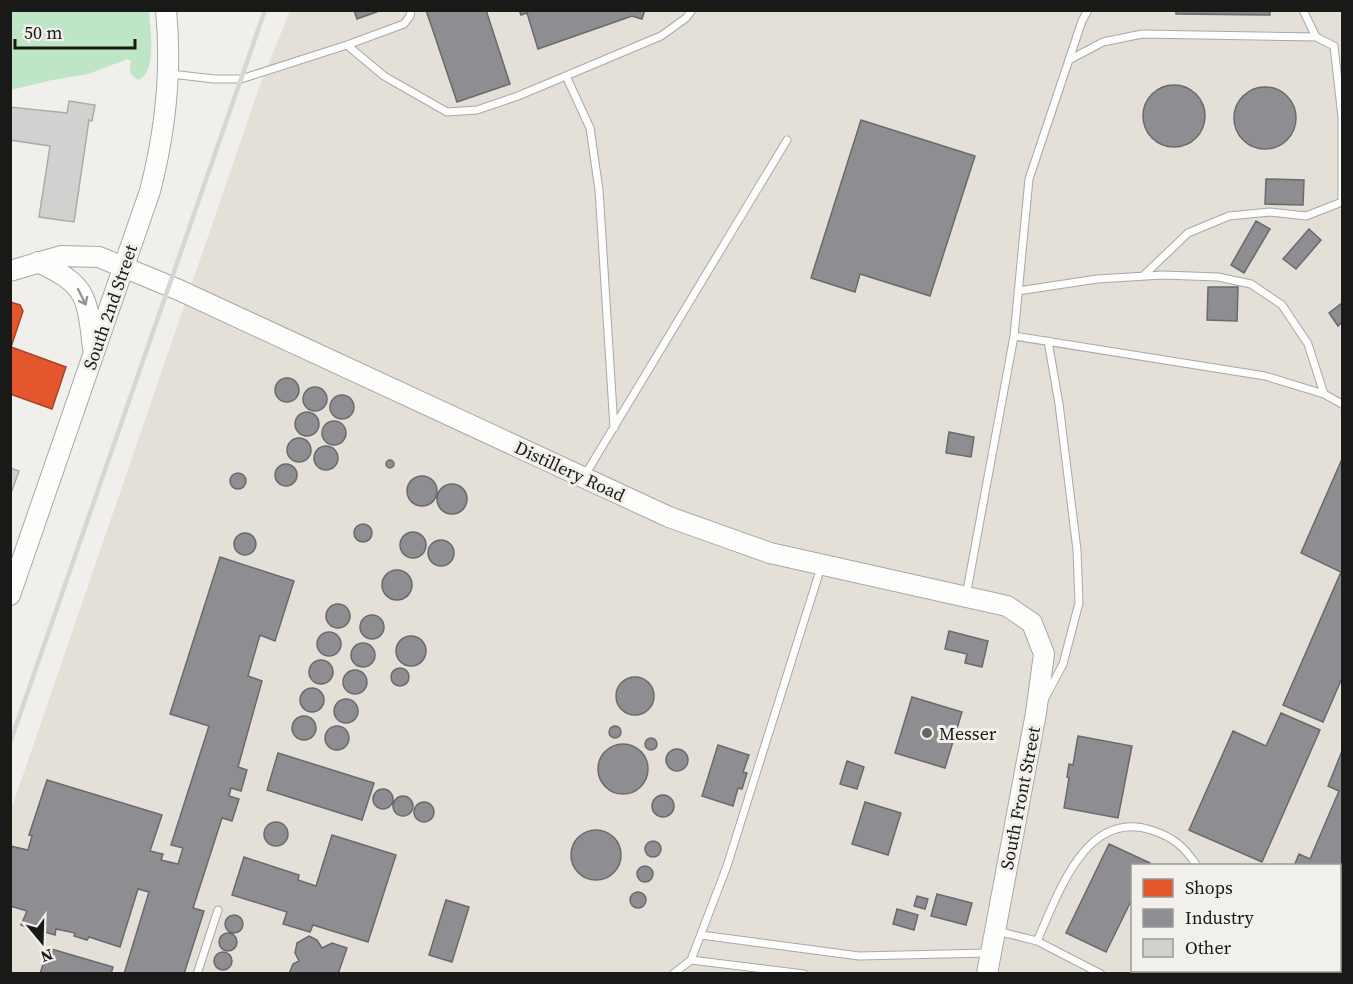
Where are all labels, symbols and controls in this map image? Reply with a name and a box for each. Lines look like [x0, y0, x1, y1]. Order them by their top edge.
scale bar [15, 12, 135, 50]
text: 50 m [24, 20, 62, 45]
street label: South 2nd Street [77, 241, 143, 373]
one-way arrow [77, 287, 89, 305]
street label: Distillery Road [511, 435, 629, 507]
place label: Messer [939, 721, 997, 746]
street label: South Front Street [994, 724, 1046, 872]
marker: Messer [920, 726, 934, 740]
legend [1131, 864, 1341, 972]
text: Shops [1185, 875, 1233, 900]
text: Industry [1185, 905, 1255, 930]
north arrow [12, 912, 72, 972]
text: Other [1185, 935, 1232, 960]
text: N [37, 944, 56, 969]

